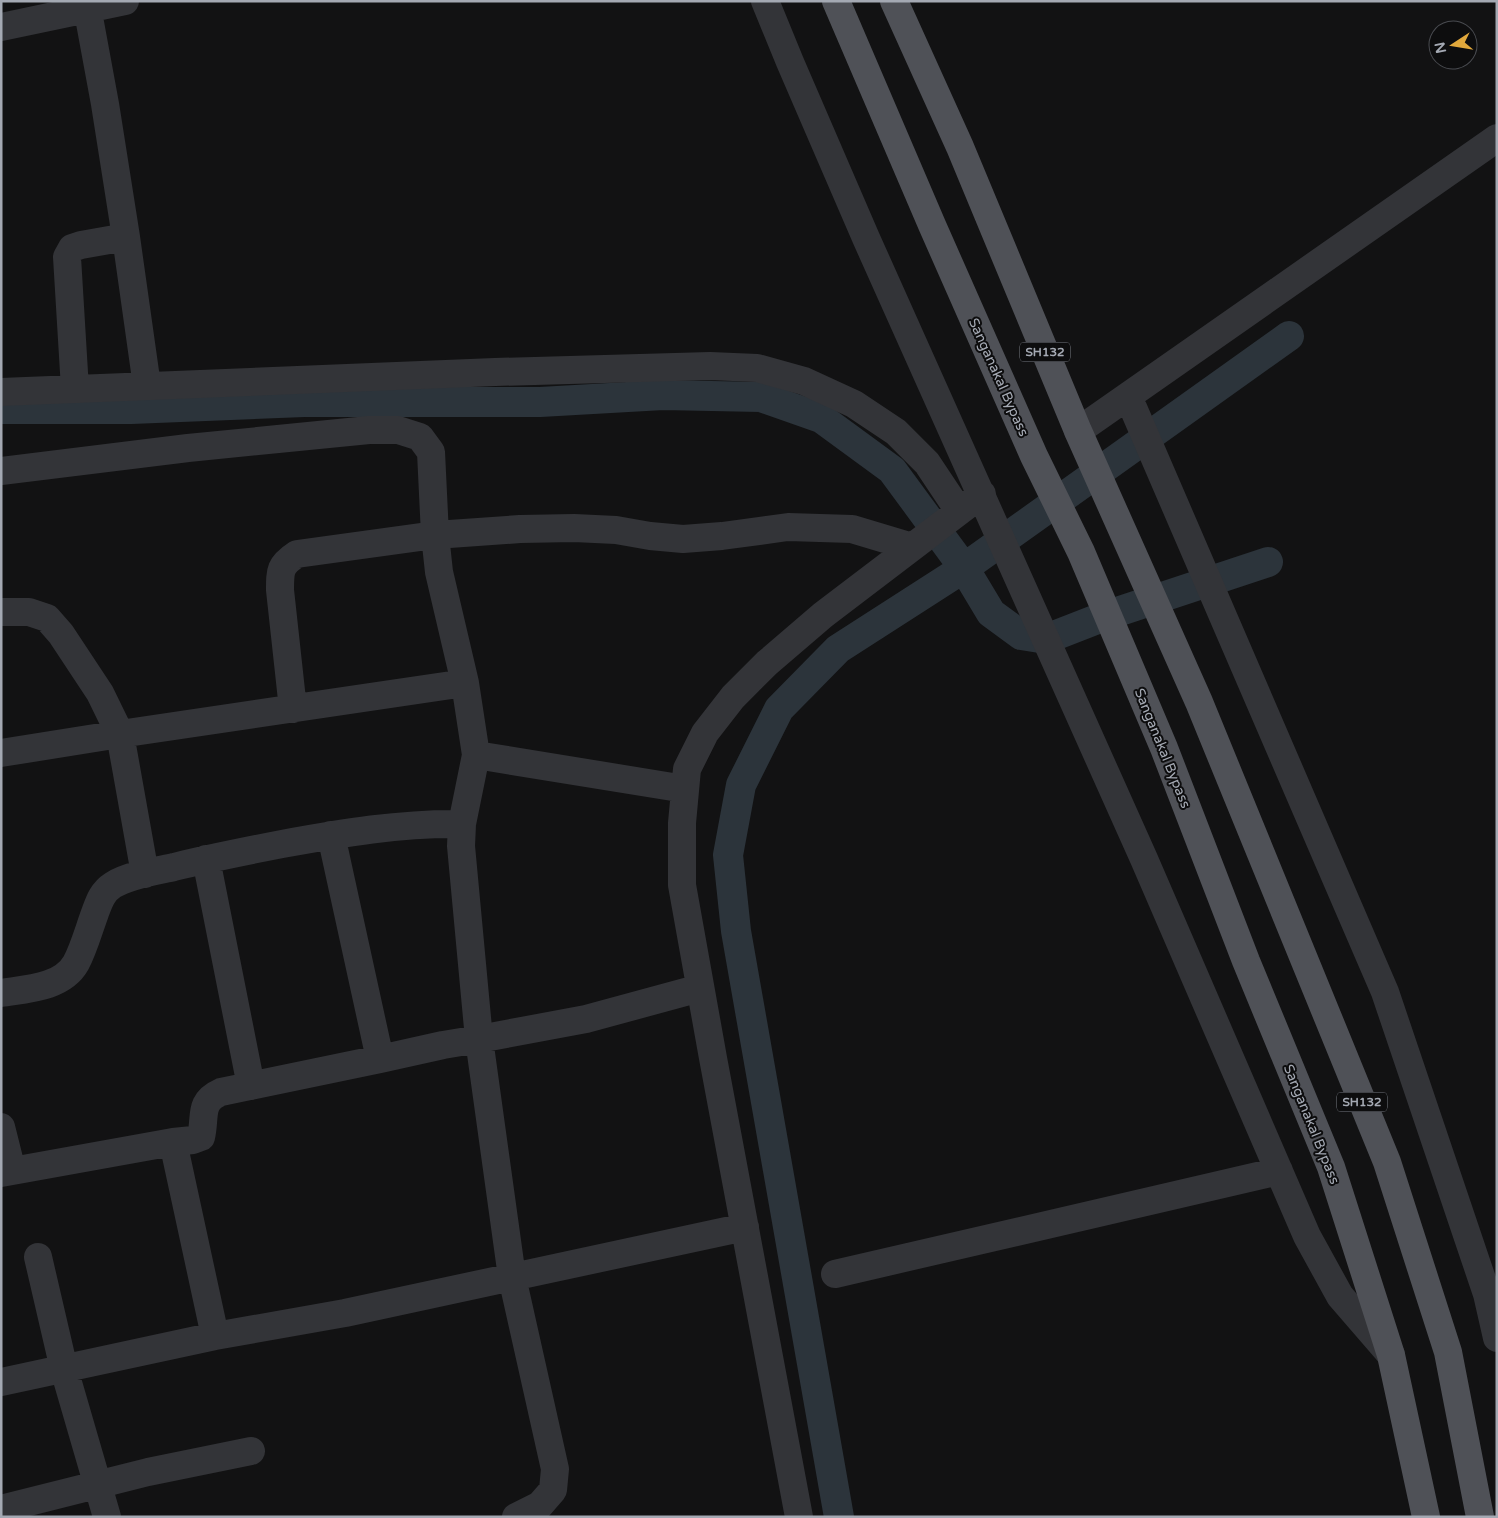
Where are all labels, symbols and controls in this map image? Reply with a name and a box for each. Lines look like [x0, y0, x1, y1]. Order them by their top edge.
north arrow [1428, 20, 1478, 70]
text: N [1431, 40, 1450, 55]
street label: Sanganakal Bypass [965, 315, 1032, 439]
road number: SH132 [1020, 342, 1070, 362]
street label: Sanganakal Bypass [1131, 686, 1194, 811]
street label: Sanganakal Bypass [1280, 1062, 1343, 1187]
road number: SH132 [1337, 1092, 1387, 1112]

